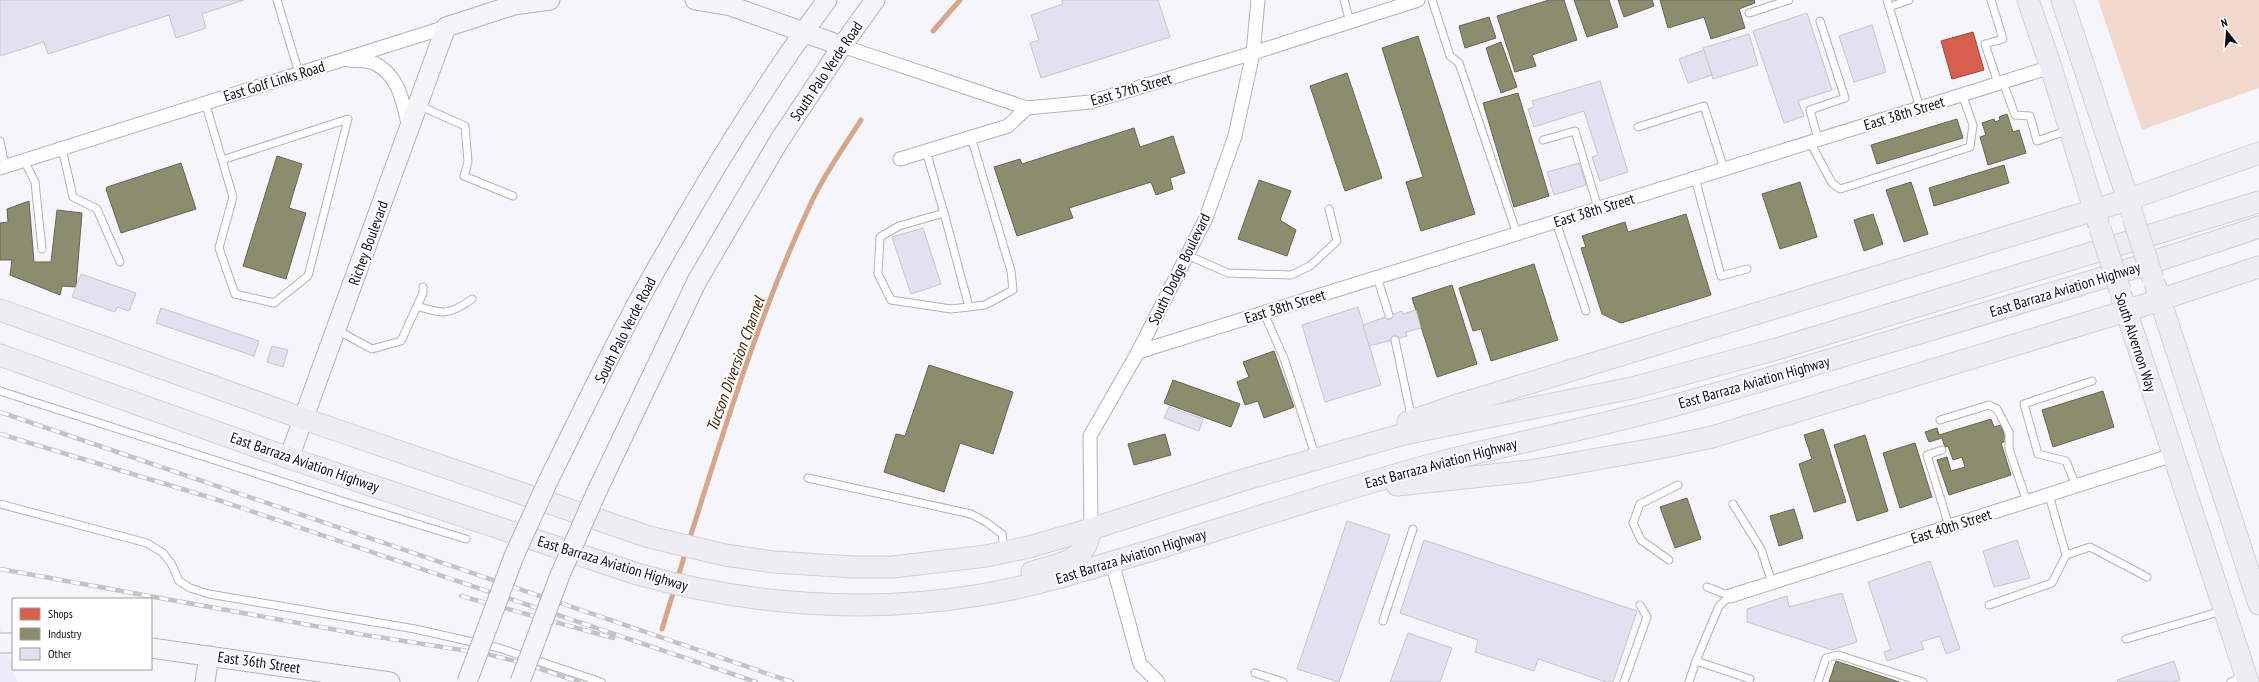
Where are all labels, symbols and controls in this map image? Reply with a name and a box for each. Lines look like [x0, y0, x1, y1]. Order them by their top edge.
north arrow [2207, 12, 2247, 52]
text: N [2219, 15, 2229, 30]
street label: South Palo Verde Road [786, 17, 866, 125]
street label: East Golf Links Road [221, 57, 327, 105]
street label: East 37th Street [1088, 68, 1174, 110]
street label: East 38th Street [1861, 92, 1947, 134]
street label: East 38th Street [1551, 189, 1637, 231]
street label: Richey Boulevard [344, 198, 392, 288]
street label: South Dodge Boulevard [1144, 210, 1214, 328]
street label: East Barraza Aviation Highway [1987, 257, 2143, 321]
street label: South Palo Verde Road [590, 274, 660, 386]
street label: East 38th Street [1242, 285, 1328, 327]
street label: South Alvernon Way [2111, 290, 2161, 394]
water label: Tucson Diversion Channel [701, 293, 769, 434]
street label: East Barraza Aviation Highway [1676, 351, 1832, 413]
street label: East Barraza Aviation Highway [228, 428, 382, 497]
street label: East Barraza Aviation Highway [1363, 433, 1519, 492]
street label: East 40th Street [1908, 504, 1994, 548]
street label: East Barraza Aviation Highway [1053, 524, 1209, 588]
street label: East Barraza Aviation Highway [535, 531, 691, 595]
legend [12, 598, 152, 670]
text: Shops [48, 606, 73, 621]
text: Industry [48, 626, 82, 641]
text: Other [48, 646, 72, 661]
street label: East 36th Street [216, 647, 302, 677]

